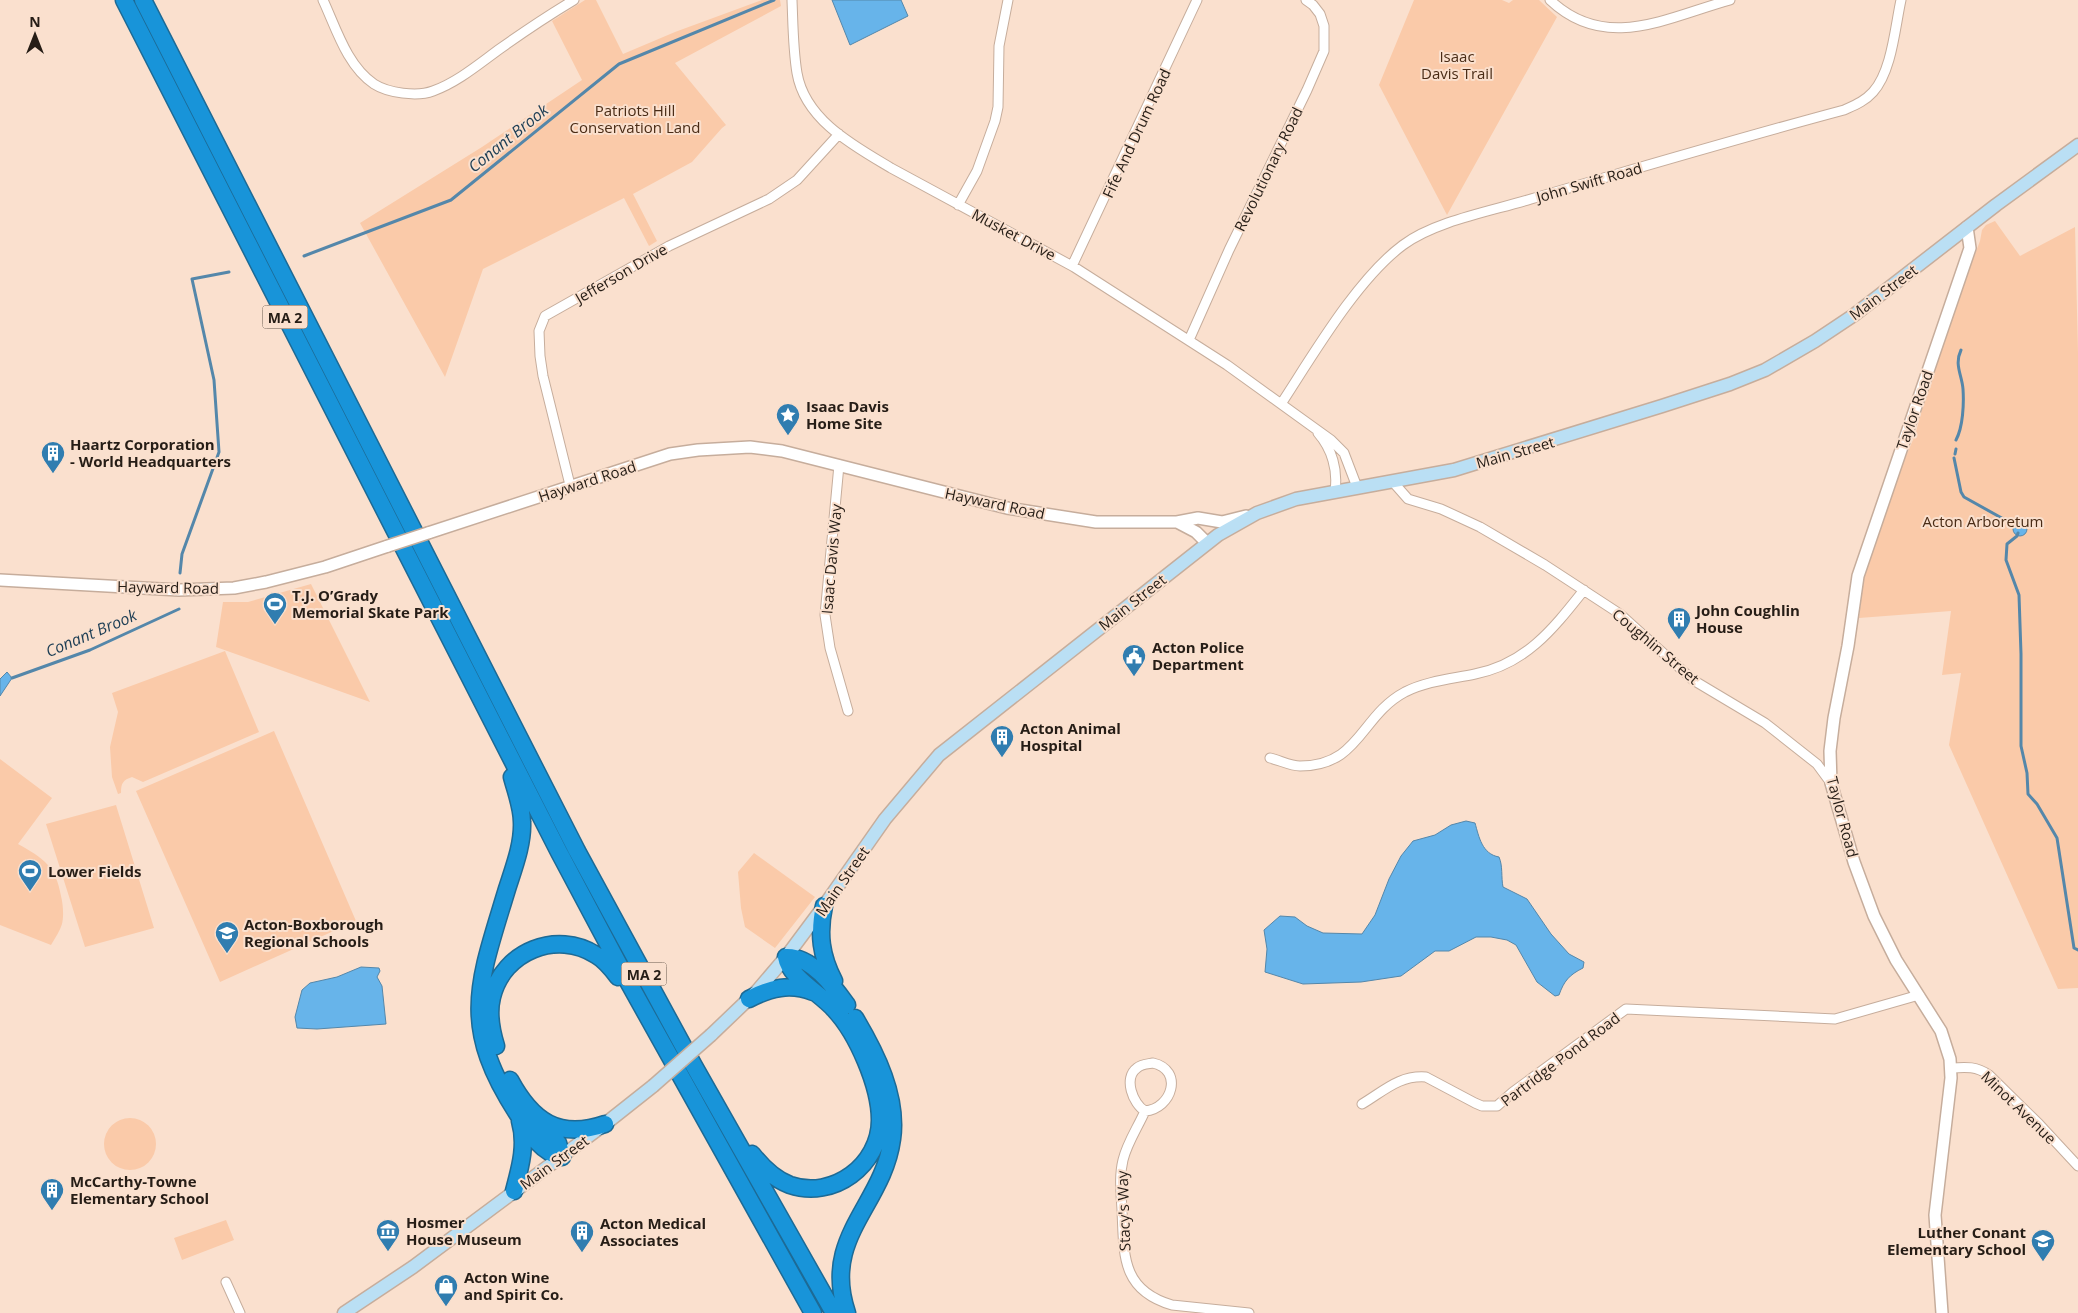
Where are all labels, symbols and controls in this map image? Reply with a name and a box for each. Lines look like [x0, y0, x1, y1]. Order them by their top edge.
north arrow [10, 10, 60, 60]
text: N [29, 12, 41, 31]
park label: Isaac Davis Trail [1421, 46, 1493, 83]
street label: Fife And Drum Road [1097, 65, 1175, 201]
water label: Conant Brook [463, 98, 554, 177]
park label: Patriots Hill Conservation Land [570, 100, 701, 137]
street label: Revolutionary Road [1229, 103, 1307, 235]
street label: John Swift Road [1532, 157, 1644, 207]
street label: Musket Drive [969, 204, 1059, 264]
street label: Jefferson Drive [570, 239, 671, 308]
street label: Main Street [1845, 260, 1921, 324]
road number: MA 2 [262, 306, 308, 328]
street label: Taylor Road [1891, 368, 1937, 452]
place label: Isaac Davis Home Site [806, 396, 889, 433]
place icon: Isaac Davis Home Site [775, 402, 801, 436]
street label: Main Street [1474, 431, 1556, 473]
place label: Haartz Corporation - World Headquarters [70, 434, 231, 471]
building icon: Haartz Corporation - World Headquarters [40, 440, 66, 474]
street label: Hayward Road [535, 456, 639, 506]
street label: Hayward Road [943, 483, 1047, 523]
street label: Isaac Davis Way [816, 503, 846, 615]
park label: Acton Arboretum [1923, 511, 2043, 531]
street label: Main Street [1094, 569, 1170, 635]
street label: Hayward Road [117, 576, 219, 598]
place label: T.J. O’Grady Memorial Skate Park [292, 585, 449, 622]
sports icon: T.J. O’Grady Memorial Skate Park [262, 591, 288, 625]
place label: John Coughlin House [1694, 600, 1800, 637]
water label: Conant Brook [42, 603, 141, 662]
street label: Coughlin Street [1608, 604, 1704, 688]
building icon: John Coughlin House [1666, 606, 1692, 640]
place label: Acton Police Department [1152, 637, 1244, 674]
public building icon: Acton Police Department [1121, 643, 1147, 677]
place label: Acton Animal Hospital [1020, 718, 1121, 755]
building icon: Acton Animal Hospital [989, 724, 1015, 758]
street label: Taylor Road [1823, 774, 1863, 860]
street label: Main Street [811, 842, 873, 920]
sports icon: Lower Fields [17, 858, 43, 892]
place label: Lower Fields [48, 861, 141, 881]
place label: Acton-Boxborough Regional Schools [244, 914, 384, 951]
school or university icon: Acton-Boxborough Regional Schools [214, 920, 240, 954]
road number: MA 2 [622, 962, 666, 986]
street label: Partridge Pond Road [1496, 1008, 1624, 1110]
street label: Minot Avenue [1977, 1066, 2061, 1148]
street label: Main Street [516, 1130, 592, 1194]
street label: Stacy's Way [1112, 1170, 1134, 1252]
place label: McCarthy-Towne Elementary School [70, 1171, 209, 1208]
building icon: McCarthy-Towne Elementary School [39, 1177, 65, 1211]
place label: Hosmer House Museum [406, 1212, 522, 1249]
place label: Acton Medical Associates [600, 1213, 706, 1250]
museum icon: Hosmer House Museum [375, 1218, 401, 1252]
building icon: Acton Medical Associates [569, 1219, 595, 1253]
place label: Luther Conant Elementary School [1887, 1222, 2026, 1259]
school or university icon: Luther Conant Elementary School [2030, 1228, 2056, 1262]
place label: Acton Wine and Spirit Co. [464, 1267, 564, 1304]
shop icon: Acton Wine and Spirit Co. [433, 1273, 459, 1307]

